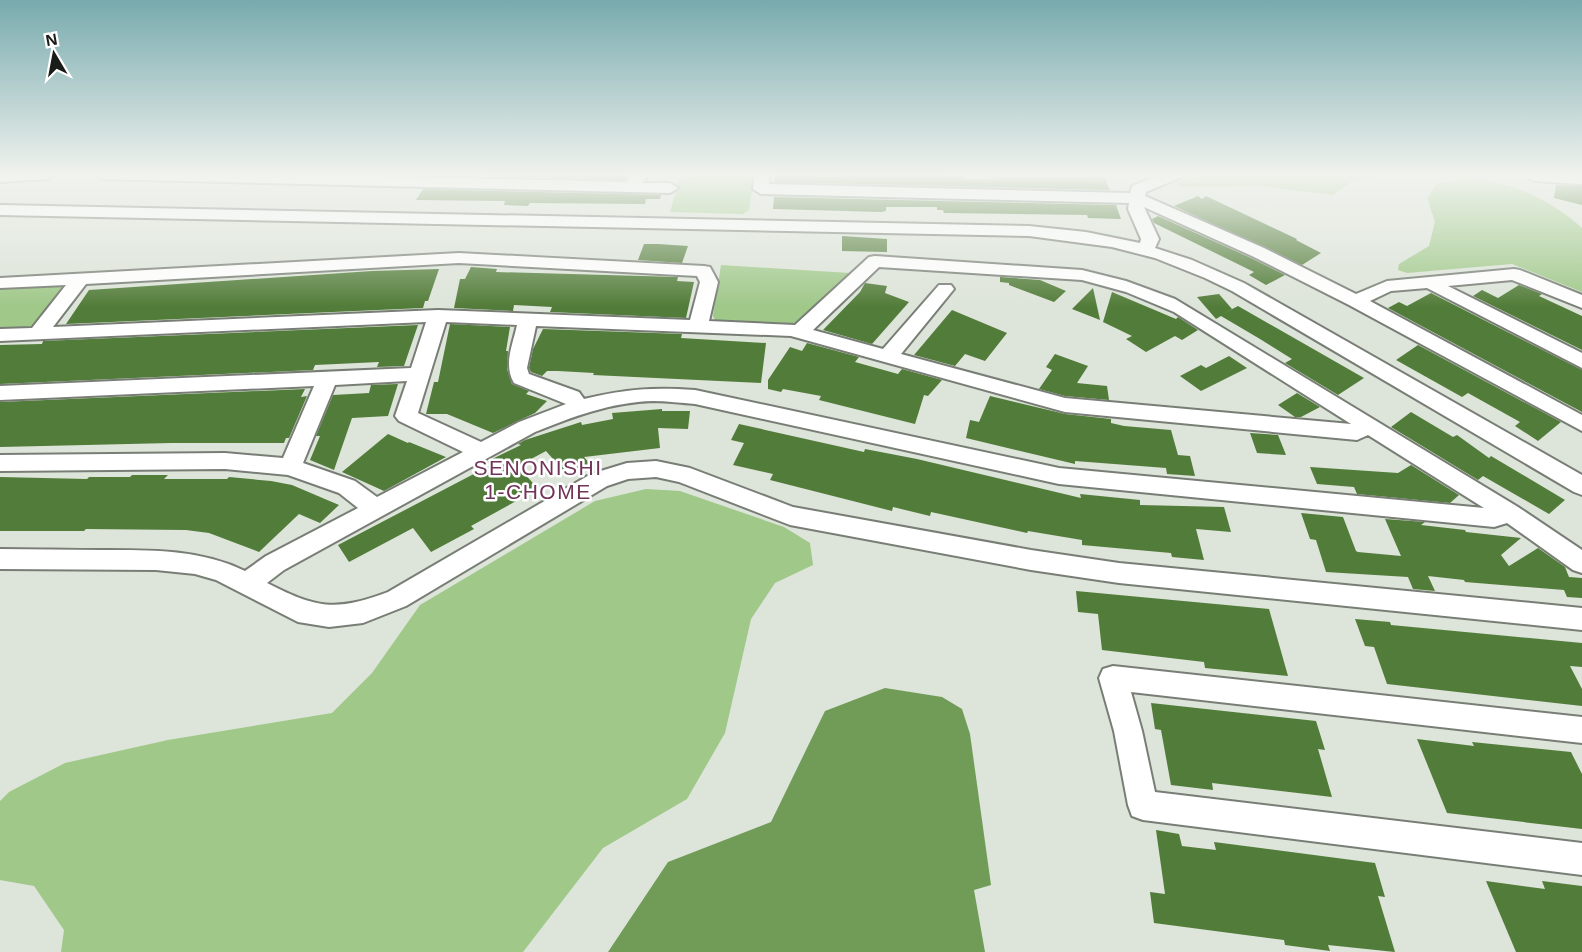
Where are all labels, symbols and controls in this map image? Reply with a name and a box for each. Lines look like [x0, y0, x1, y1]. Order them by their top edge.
north arrow [24, 24, 84, 84]
text: N [44, 30, 59, 49]
district label: SENONISHI 1-CHOME [473, 456, 603, 503]

